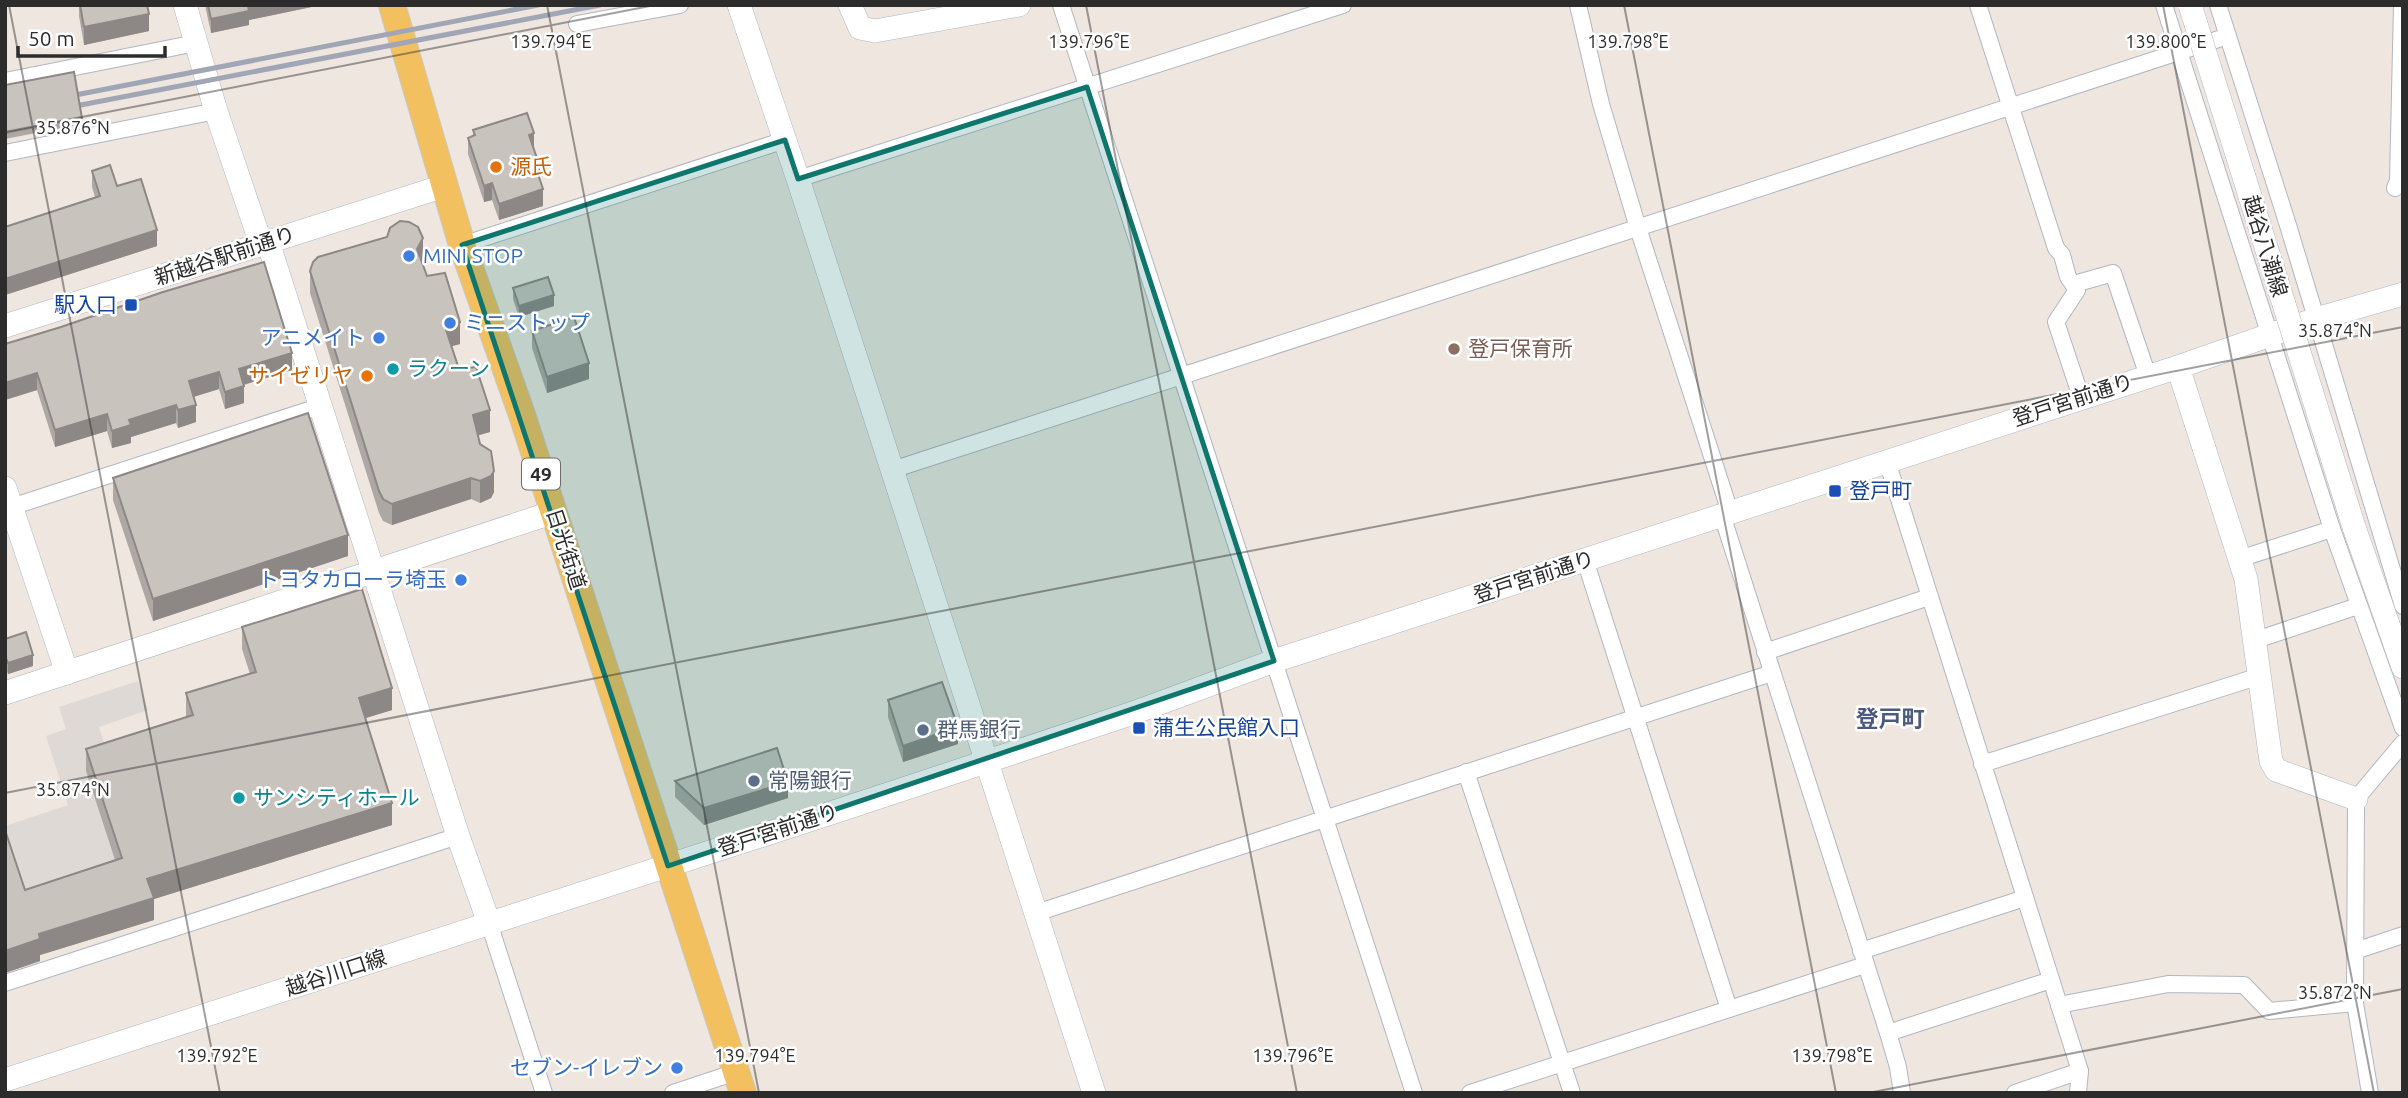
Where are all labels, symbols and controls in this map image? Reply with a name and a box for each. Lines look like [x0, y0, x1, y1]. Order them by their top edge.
scale bar [18, 14, 164, 58]
text: 50 m [28, 26, 75, 50]
text: 139.794°E [510, 31, 592, 51]
text: 139.796°E [1048, 31, 1130, 51]
text: 139.798°E [1587, 31, 1669, 51]
text: 139.800°E [2125, 31, 2207, 51]
text: 35.876°N [36, 117, 110, 137]
place label: 源氏 [510, 154, 552, 178]
marker: 源氏 [488, 159, 504, 175]
street label: 越谷八潮線 [2239, 192, 2293, 299]
street label: 新越谷駅前通り [151, 221, 298, 289]
place label: MINI STOP [423, 243, 523, 267]
marker: MINI STOP [401, 248, 417, 264]
place label: 駅入口 [54, 292, 117, 316]
marker: 駅入口 [123, 297, 139, 313]
place label: ミニストップ [464, 310, 590, 334]
marker: ミニストップ [442, 315, 458, 331]
text: 35.874°N [2298, 320, 2372, 340]
place label: アニメイト [260, 325, 365, 349]
marker: アニメイト [371, 330, 387, 346]
place label: 登戸保育所 [1468, 336, 1573, 360]
marker: 登戸保育所 [1446, 341, 1462, 357]
place label: ラクーン [407, 356, 490, 380]
marker: ラクーン [385, 361, 401, 377]
place label: サイゼリヤ [248, 363, 353, 387]
marker: サイゼリヤ [359, 368, 375, 384]
street label: 登戸宮前通り [2009, 368, 2136, 430]
road number: 49 [522, 458, 560, 489]
place label: 登戸町 [1849, 478, 1912, 502]
marker: 登戸町 [1827, 483, 1843, 499]
street label: 日光街道 [543, 505, 591, 592]
street label: 登戸宮前通り [1470, 545, 1597, 607]
place label: トヨタカローラ埼玉 [258, 567, 447, 591]
marker: トヨタカローラ埼玉 [453, 572, 469, 588]
district label: 登戸町 [1856, 706, 1925, 731]
place label: 蒲生公民館入口 [1153, 715, 1300, 739]
place label: 群馬銀行 [937, 717, 1021, 741]
marker: 蒲生公民館入口 [1131, 720, 1147, 736]
marker: 群馬銀行 [915, 722, 931, 738]
place label: 常陽銀行 [768, 768, 852, 792]
marker: 常陽銀行 [746, 773, 762, 789]
text: 35.874°N [36, 779, 110, 799]
place label: サンシティホール [253, 785, 420, 809]
marker: サンシティホール [231, 790, 247, 806]
street label: 登戸宮前通り [714, 798, 841, 860]
street label: 越谷川口線 [282, 944, 389, 1000]
text: 35.872°N [2298, 982, 2372, 1002]
text: 139.792°E [176, 1045, 258, 1065]
text: 139.794°E [714, 1045, 796, 1065]
text: 139.796°E [1252, 1045, 1334, 1065]
text: 139.798°E [1791, 1045, 1873, 1065]
place label: セブン-イレブン [510, 1055, 663, 1079]
marker: セブン-イレブン [669, 1060, 685, 1076]

